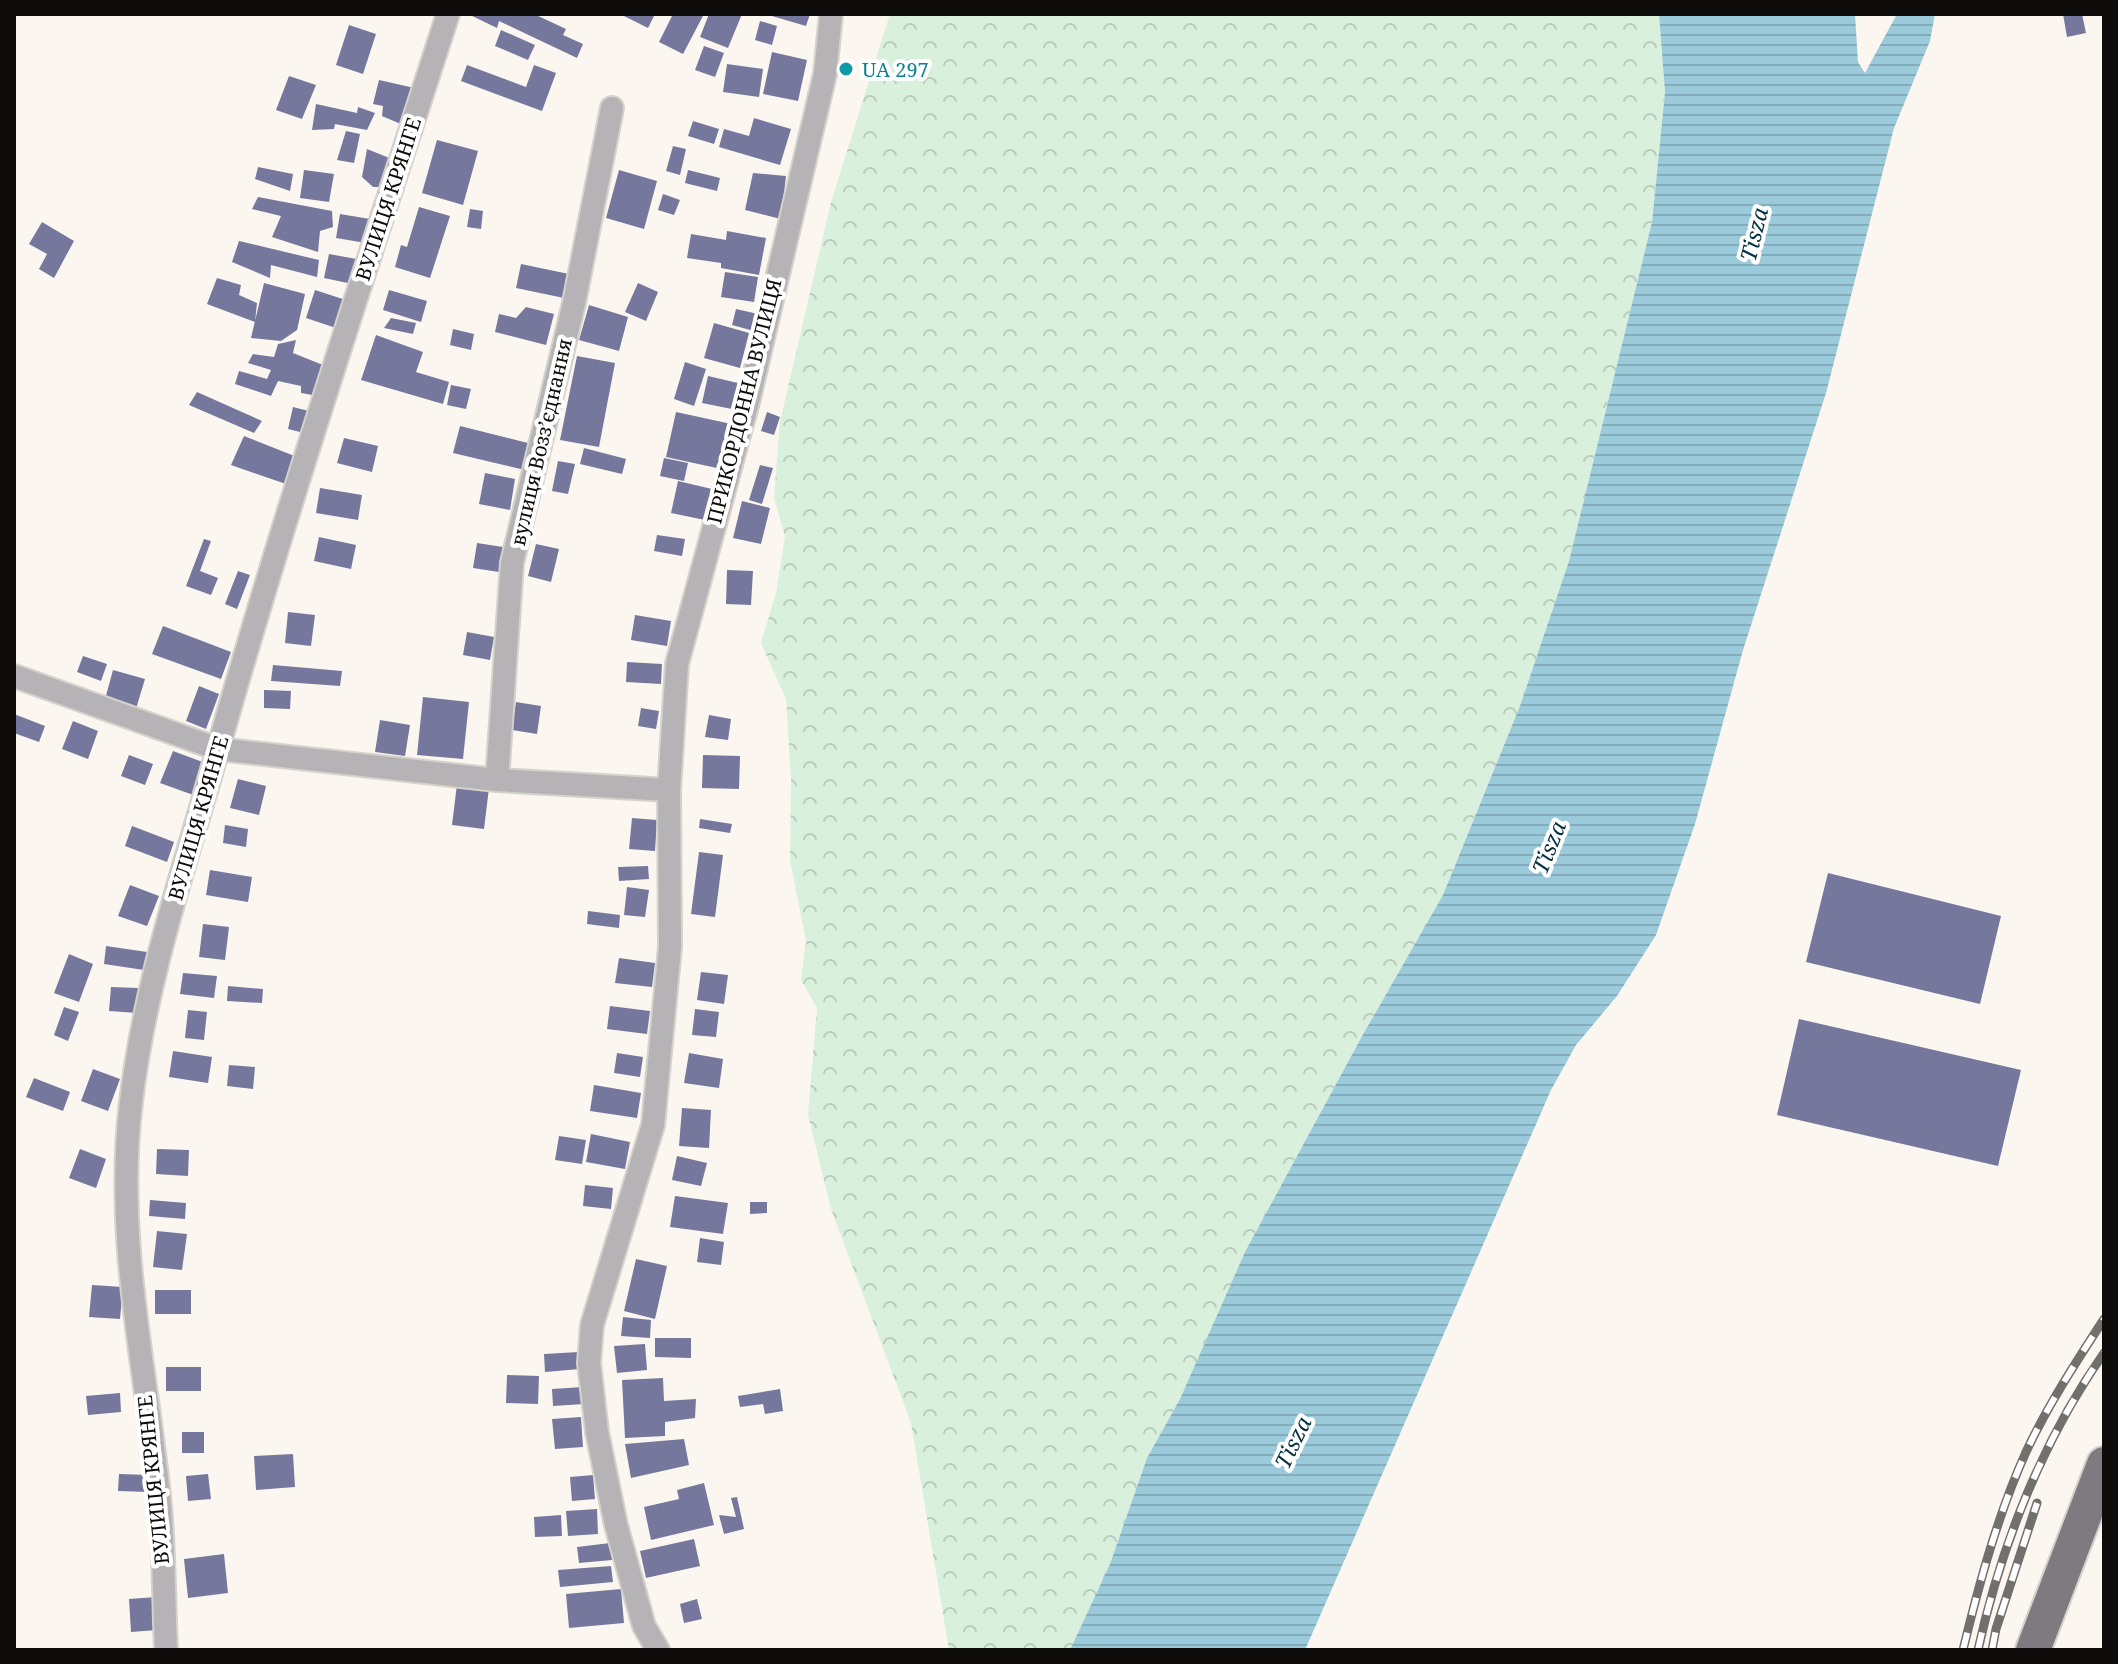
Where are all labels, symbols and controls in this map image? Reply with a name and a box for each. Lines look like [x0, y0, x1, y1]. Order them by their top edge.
place label: UA 297 [862, 56, 929, 83]
marker: UA 297 [837, 60, 855, 78]
street label: ВУЛИЦЯ КРЯНГЕ [349, 114, 427, 284]
water label: Tisza [1732, 204, 1774, 264]
street label: ПРИКОРДОННА ВУЛИЦЯ [700, 276, 788, 526]
street label: вулиця Воззʼєднання [504, 336, 578, 548]
street label: ВУЛИЦЯ КРЯНГЕ [162, 732, 234, 904]
water label: Tisza [1524, 816, 1572, 878]
street label: ВУЛИЦЯ КРЯНГЕ [131, 1394, 175, 1566]
water label: Tisza [1267, 1411, 1318, 1473]

